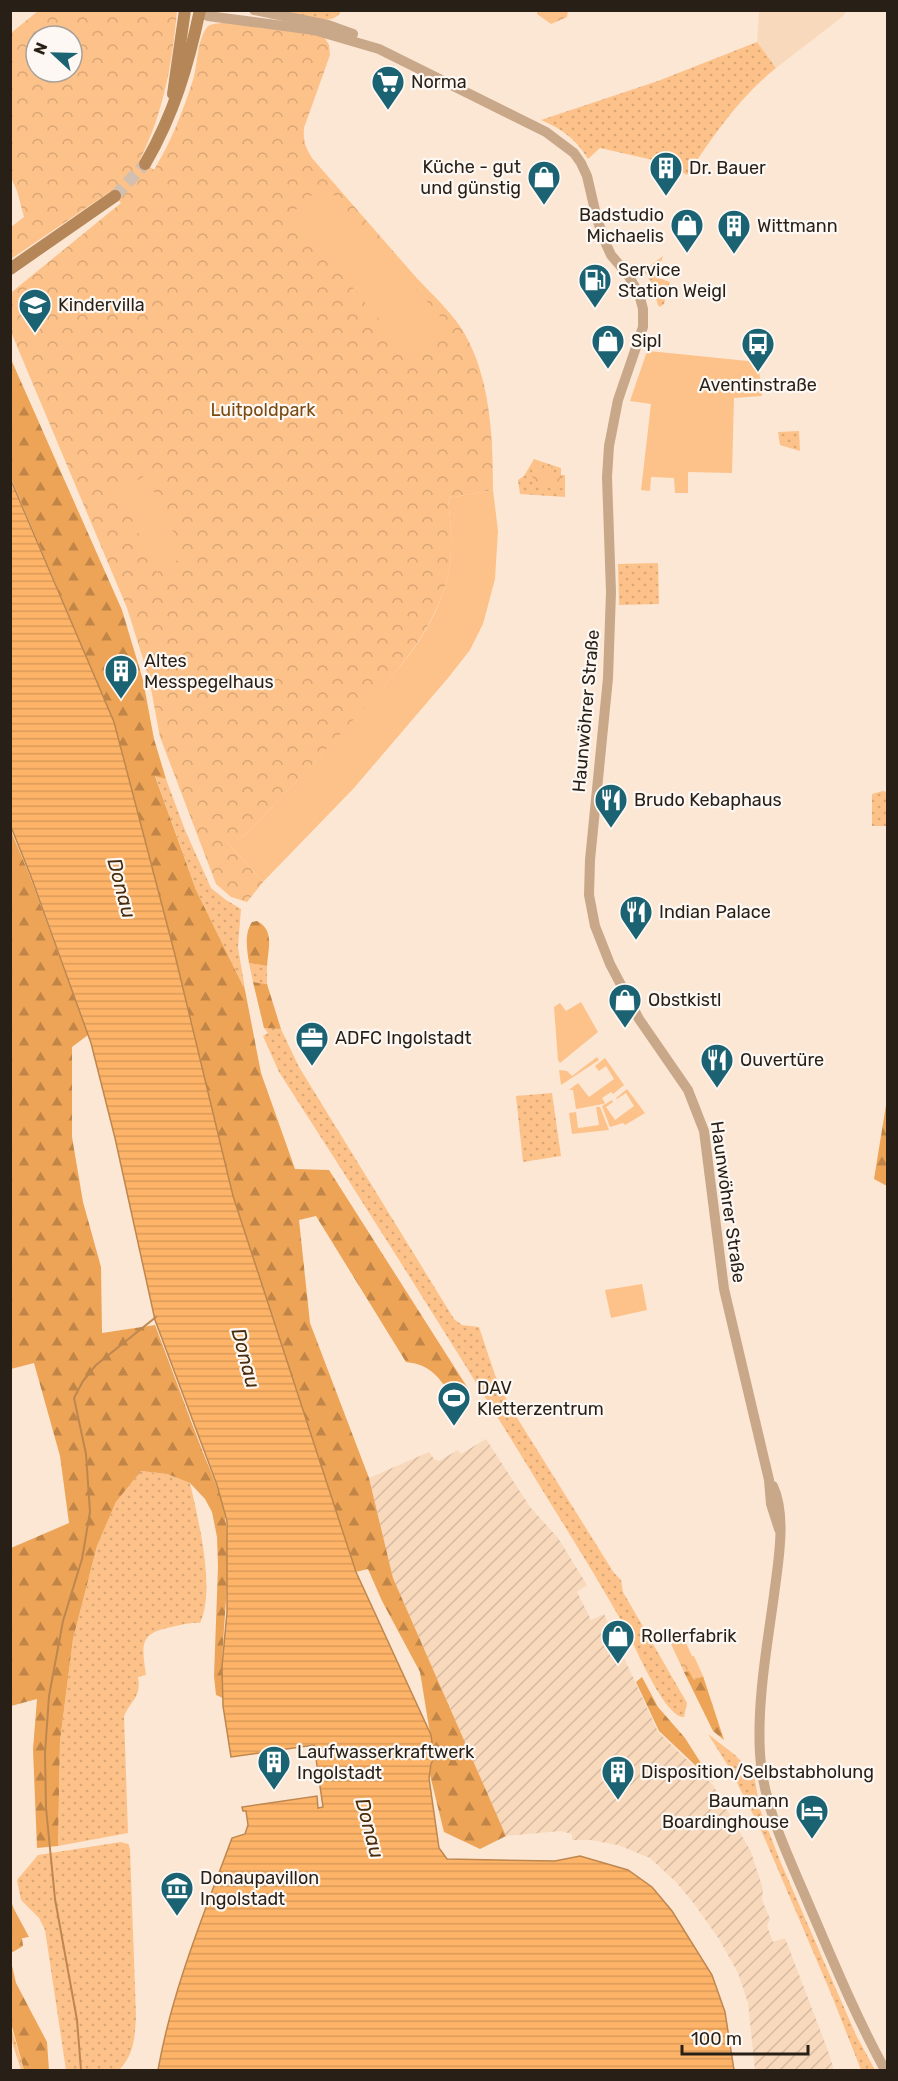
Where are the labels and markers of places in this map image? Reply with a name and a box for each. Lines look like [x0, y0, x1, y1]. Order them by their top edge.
supermarket icon: Norma [370, 64, 406, 111]
place label: Norma [411, 71, 467, 93]
building icon: Dr. Bauer [648, 150, 684, 197]
place label: Küche - gut und günstig [420, 156, 521, 199]
place label: Dr. Bauer [689, 157, 766, 179]
shop icon: Küche - gut und günstig [526, 159, 562, 206]
place label: Badstudio Michaelis [579, 204, 664, 247]
shop icon: Badstudio Michaelis [669, 207, 705, 254]
building icon: Wittmann [716, 208, 752, 255]
place label: Wittmann [757, 215, 838, 237]
place label: Service Station Weigl [618, 259, 726, 302]
fuel station icon: Service Station Weigl [577, 262, 613, 309]
school or university icon: Kindervilla [17, 287, 53, 334]
place label: Kindervilla [58, 294, 145, 316]
shop icon: Sipl [590, 323, 626, 370]
bus stop icon: Aventinstraße [740, 326, 776, 373]
place label: Sipl [631, 330, 662, 352]
place label: Aventinstraße [699, 374, 817, 396]
place label: Altes Messpegelhaus [144, 650, 274, 693]
building icon: Altes Messpegelhaus [103, 653, 139, 700]
restaurant icon: Brudo Kebaphaus [593, 782, 629, 829]
place label: Brudo Kebaphaus [634, 789, 782, 811]
restaurant icon: Indian Palace [618, 894, 654, 941]
place label: Indian Palace [659, 901, 771, 923]
shop icon: Obstkistl [607, 982, 643, 1029]
place label: Obstkistl [648, 989, 721, 1011]
office icon: ADFC Ingolstadt [294, 1020, 330, 1067]
place label: ADFC Ingolstadt [335, 1027, 471, 1049]
restaurant icon: Ouvertüre [699, 1042, 735, 1089]
place label: Ouvertüre [740, 1049, 824, 1071]
place label: DAV Kletterzentrum [477, 1377, 604, 1420]
sports icon: DAV Kletterzentrum [436, 1380, 472, 1427]
shop icon: Rollerfabrik [600, 1618, 636, 1665]
place label: Rollerfabrik [641, 1625, 737, 1647]
place label: Laufwasserkraftwerk Ingolstadt [297, 1741, 475, 1784]
building icon: Laufwasserkraftwerk Ingolstadt [256, 1744, 292, 1791]
building icon: Disposition/Selbstabholung [600, 1754, 636, 1801]
place label: Disposition/Selbstabholung [641, 1761, 874, 1783]
place label: Baumann Boardinghouse [662, 1790, 789, 1833]
hotel icon: Baumann Boardinghouse [794, 1793, 830, 1840]
place label: Donaupavillon Ingolstadt [200, 1867, 319, 1910]
museum icon: Donaupavillon Ingolstadt [159, 1870, 195, 1917]

